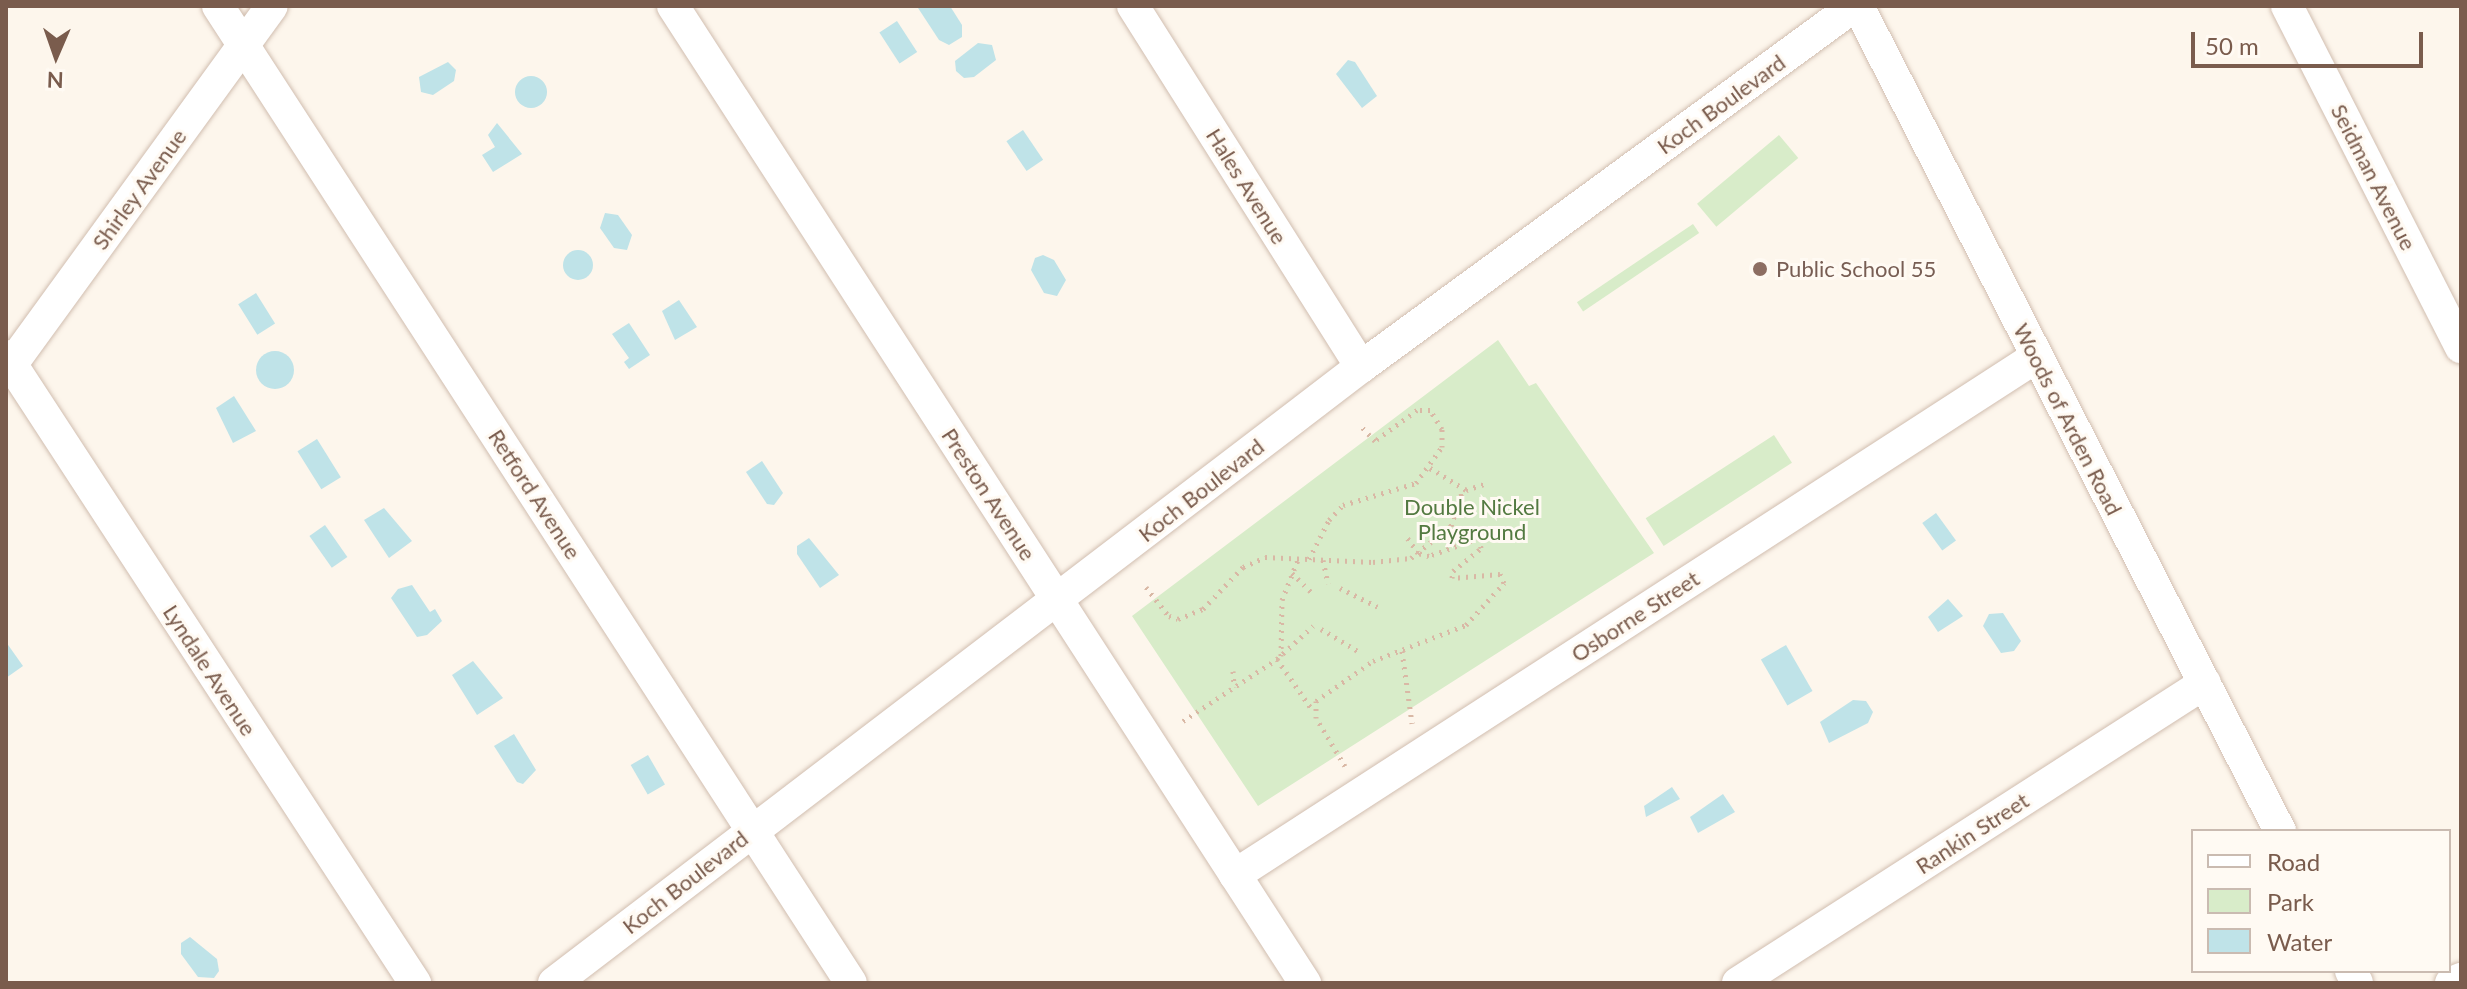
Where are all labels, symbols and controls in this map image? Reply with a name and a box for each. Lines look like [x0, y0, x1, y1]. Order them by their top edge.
north arrow [16, 16, 96, 96]
scale bar [2195, 16, 2427, 66]
text: 50 m [2205, 31, 2259, 60]
street label: Koch Boulevard [1652, 49, 1790, 159]
text: N [46, 67, 64, 94]
street label: Seidman Avenue [2326, 99, 2422, 255]
street label: Shirley Avenue [86, 123, 192, 255]
street label: Hales Avenue [1201, 123, 1293, 249]
place label: Public School 55 [1776, 256, 1936, 282]
marker: Public School 55 [1751, 260, 1769, 278]
street label: Woods of Arden Road [2008, 318, 2128, 520]
street label: Preston Avenue [936, 423, 1042, 565]
street label: Retford Avenue [483, 424, 587, 564]
street label: Koch Boulevard [1133, 433, 1269, 547]
park label: Double Nickel Playground [1404, 493, 1540, 544]
street label: Osborne Street [1566, 565, 1704, 667]
street label: Lyndale Avenue [158, 599, 262, 741]
street label: Rankin Street [1911, 787, 2033, 879]
street label: Koch Boulevard [617, 825, 753, 939]
legend [2191, 829, 2451, 973]
text: Road [2267, 847, 2320, 876]
text: Park [2267, 887, 2314, 916]
text: Water [2267, 927, 2332, 956]

